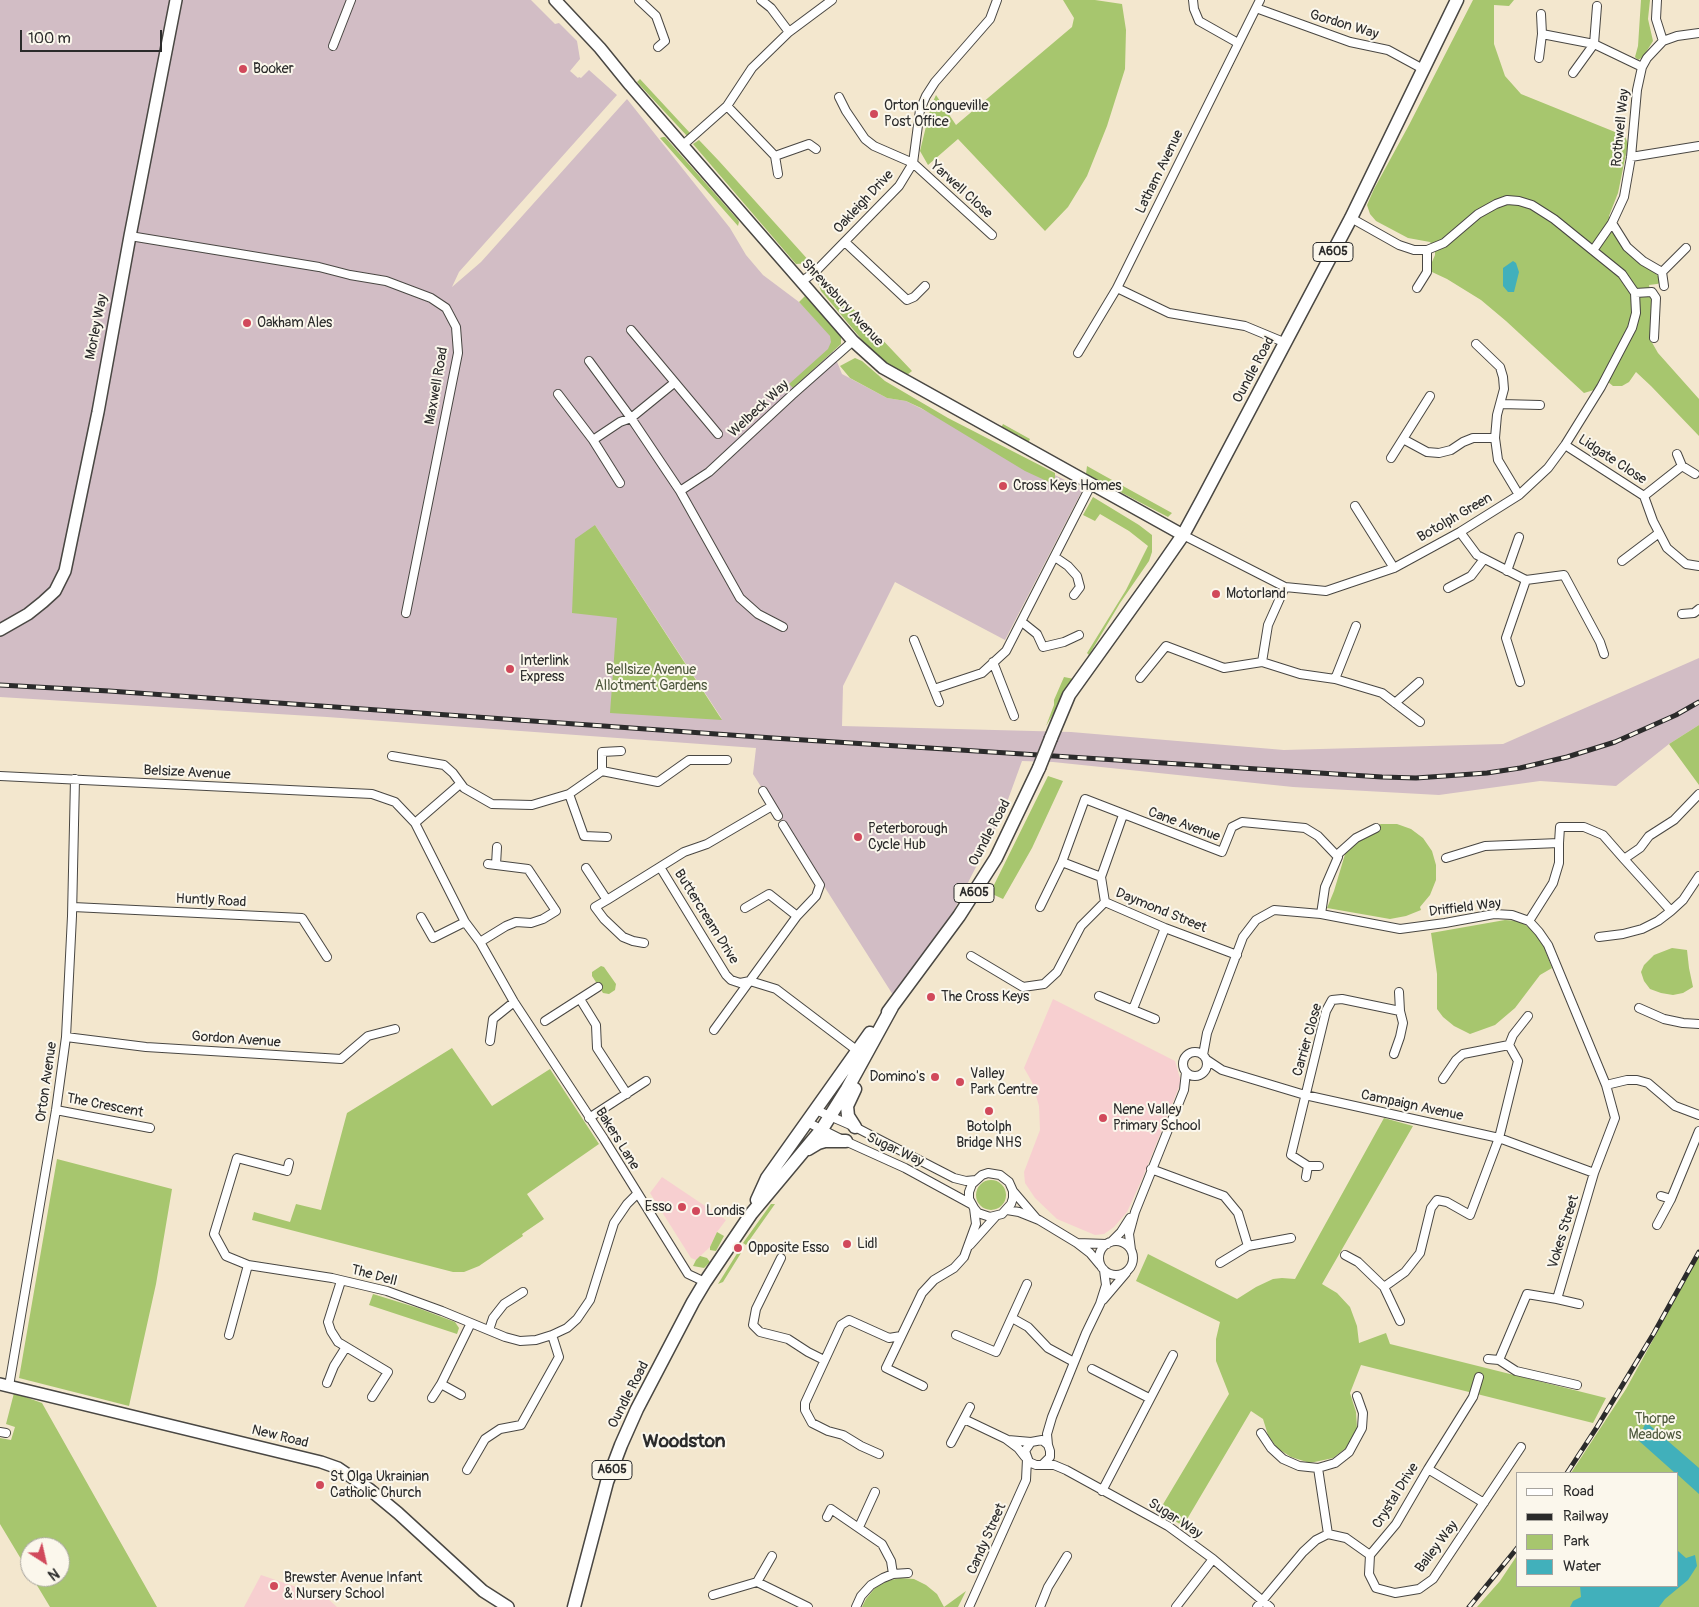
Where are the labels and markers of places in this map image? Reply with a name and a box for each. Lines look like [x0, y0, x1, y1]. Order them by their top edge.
place label: Booker [253, 61, 294, 77]
marker: Booker [237, 63, 249, 75]
place label: Orton Longueville Post Office [884, 98, 988, 130]
marker: Orton Longueville Post Office [868, 108, 880, 120]
place label: Oakham Ales [257, 315, 332, 331]
marker: Oakham Ales [241, 317, 253, 329]
place label: Cross Keys Homes [1013, 478, 1122, 494]
marker: Cross Keys Homes [997, 480, 1009, 492]
place label: Motorland [1226, 586, 1286, 602]
marker: Motorland [1210, 588, 1222, 600]
place label: Interlink Express [520, 653, 569, 686]
marker: Interlink Express [504, 663, 516, 675]
place label: Peterborough Cycle Hub [868, 821, 948, 854]
marker: Peterborough Cycle Hub [852, 831, 864, 843]
place label: The Cross Keys [941, 989, 1029, 1005]
marker: The Cross Keys [925, 991, 937, 1003]
place label: Valley Park Centre [970, 1066, 1038, 1098]
place label: Domino's [870, 1069, 925, 1085]
marker: Domino's [929, 1071, 941, 1083]
marker: Valley Park Centre [954, 1076, 966, 1088]
place label: Nene Valley Primary School [1113, 1102, 1201, 1134]
marker: Botolph Bridge NHS [983, 1105, 995, 1117]
marker: Nene Valley Primary School [1097, 1112, 1109, 1124]
place label: Botolph Bridge NHS [956, 1119, 1022, 1152]
place label: Esso [645, 1199, 672, 1215]
marker: Esso [676, 1201, 688, 1213]
place label: Londis [706, 1203, 745, 1219]
marker: Londis [690, 1205, 702, 1217]
place label: Lidl [857, 1236, 878, 1252]
marker: Lidl [841, 1238, 853, 1250]
place label: Opposite Esso [748, 1240, 829, 1256]
marker: Opposite Esso [732, 1242, 744, 1254]
place label: St Olga Ukrainian Catholic Church [330, 1469, 429, 1501]
marker: St Olga Ukrainian Catholic Church [314, 1479, 326, 1491]
place label: Brewster Avenue Infant & Nursery School [284, 1570, 422, 1602]
marker: Brewster Avenue Infant & Nursery School [268, 1580, 280, 1592]

